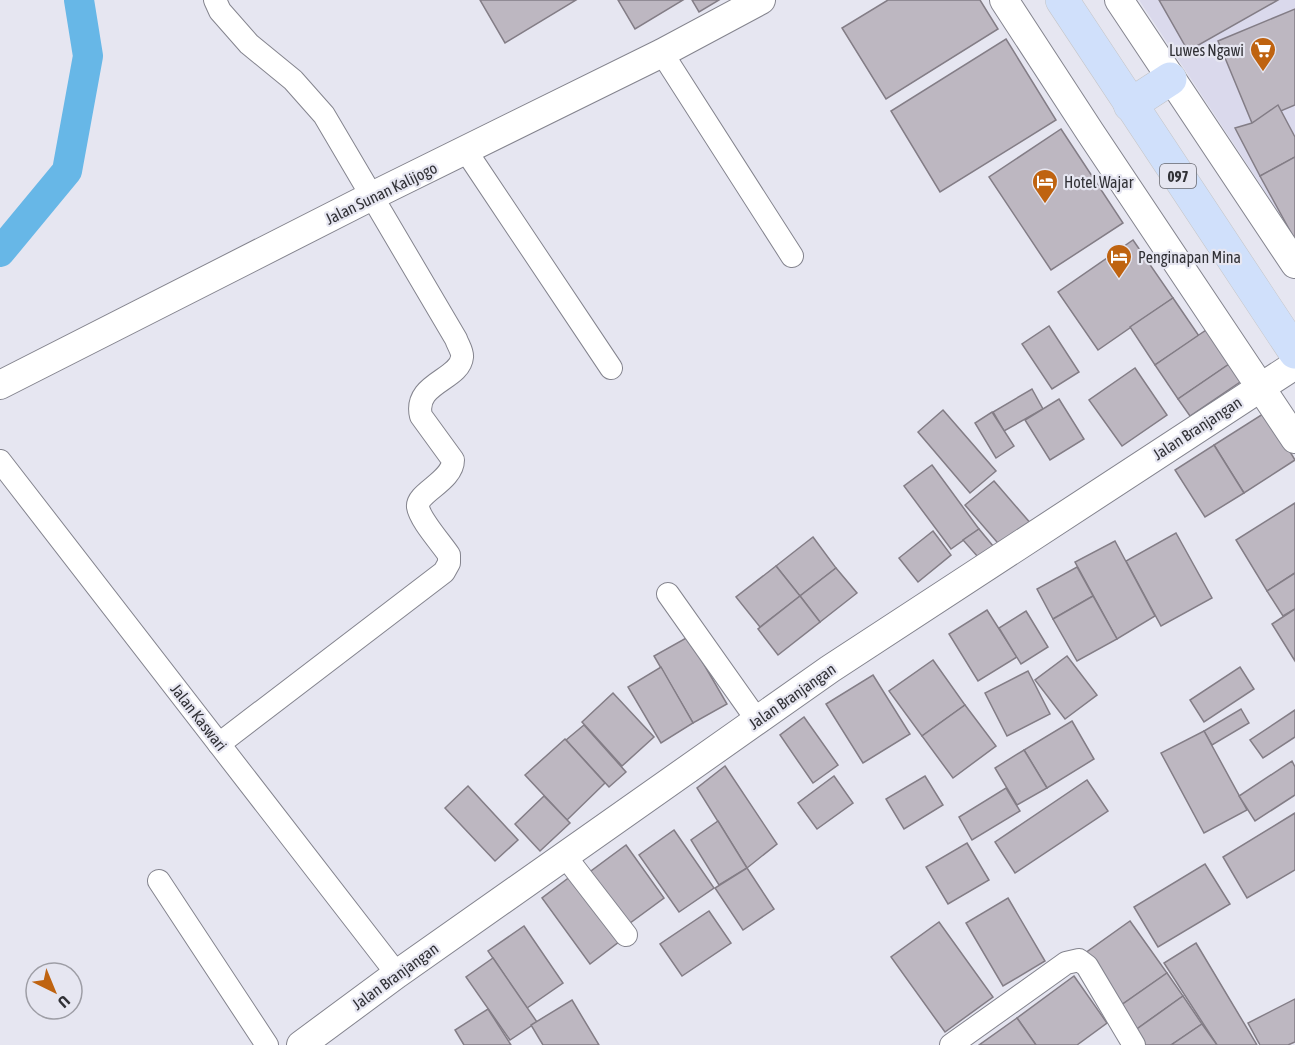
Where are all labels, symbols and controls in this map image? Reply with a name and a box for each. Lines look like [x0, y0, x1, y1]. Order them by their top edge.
supermarket icon: Luwes Ngawi [1248, 35, 1278, 73]
place label: Luwes Ngawi [1169, 41, 1244, 60]
street label: Jalan Sunan Kalijogo [322, 158, 440, 229]
road number: 097 [1160, 164, 1196, 188]
hotel icon: Hotel Wajar [1030, 167, 1060, 205]
place label: Hotel Wajar [1064, 173, 1134, 192]
hotel icon: Penginapan Mina [1104, 242, 1134, 280]
place label: Penginapan Mina [1138, 248, 1241, 267]
street label: Jalan Branjangan [1149, 393, 1245, 464]
street label: Jalan Branjangan [745, 659, 840, 733]
street label: Jalan Kaswari [167, 680, 231, 754]
street label: Jalan Branjangan [348, 939, 442, 1014]
north arrow [24, 961, 84, 1021]
text: U [55, 992, 74, 1012]

